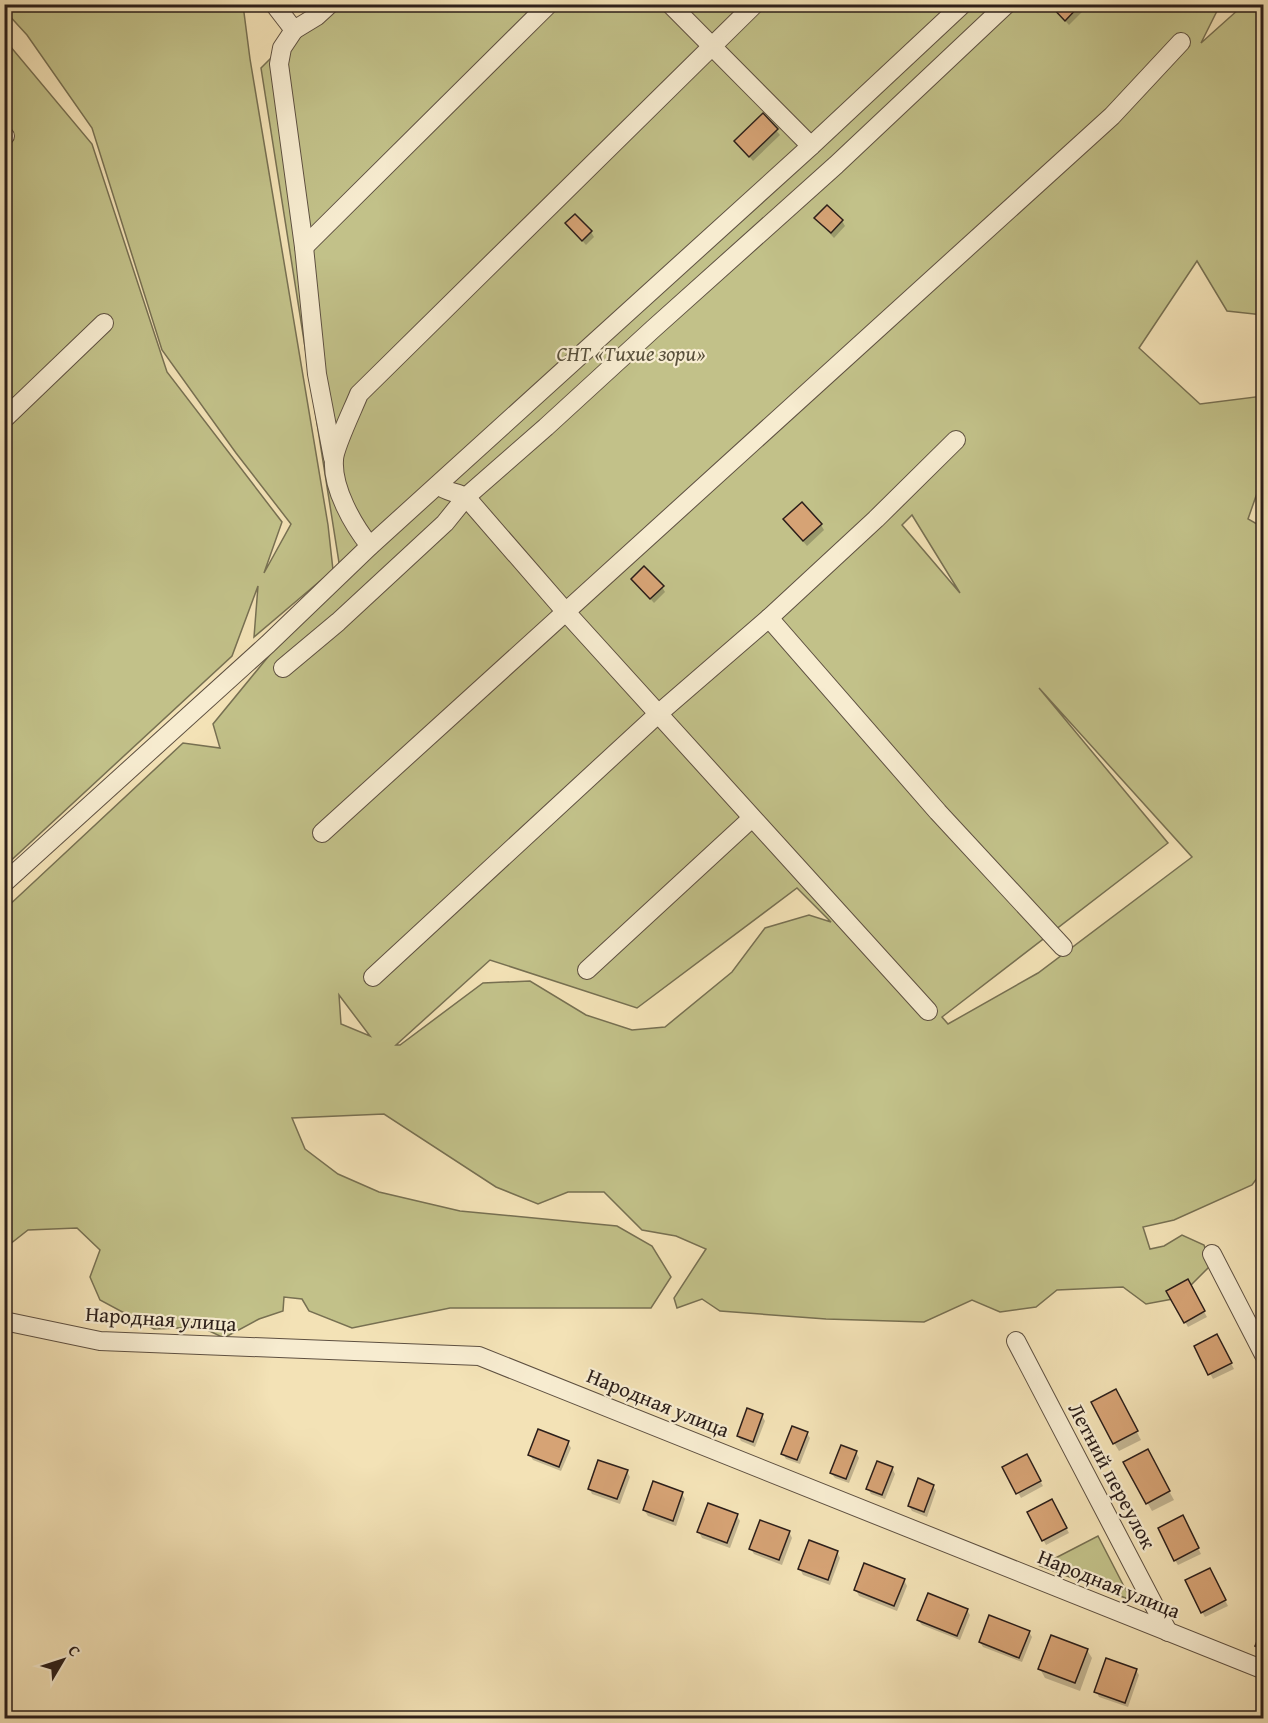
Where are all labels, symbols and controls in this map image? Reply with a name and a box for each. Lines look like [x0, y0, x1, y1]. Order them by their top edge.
park label: СНТ «Тихие зори» [557, 338, 706, 369]
street label: Народная улица [84, 1298, 238, 1339]
street label: Народная улица [582, 1360, 734, 1445]
street label: Летний переулок [1061, 1397, 1164, 1555]
street label: Народная улица [1033, 1541, 1185, 1626]
north arrow [33, 1630, 93, 1690]
text: С [62, 1639, 87, 1662]

